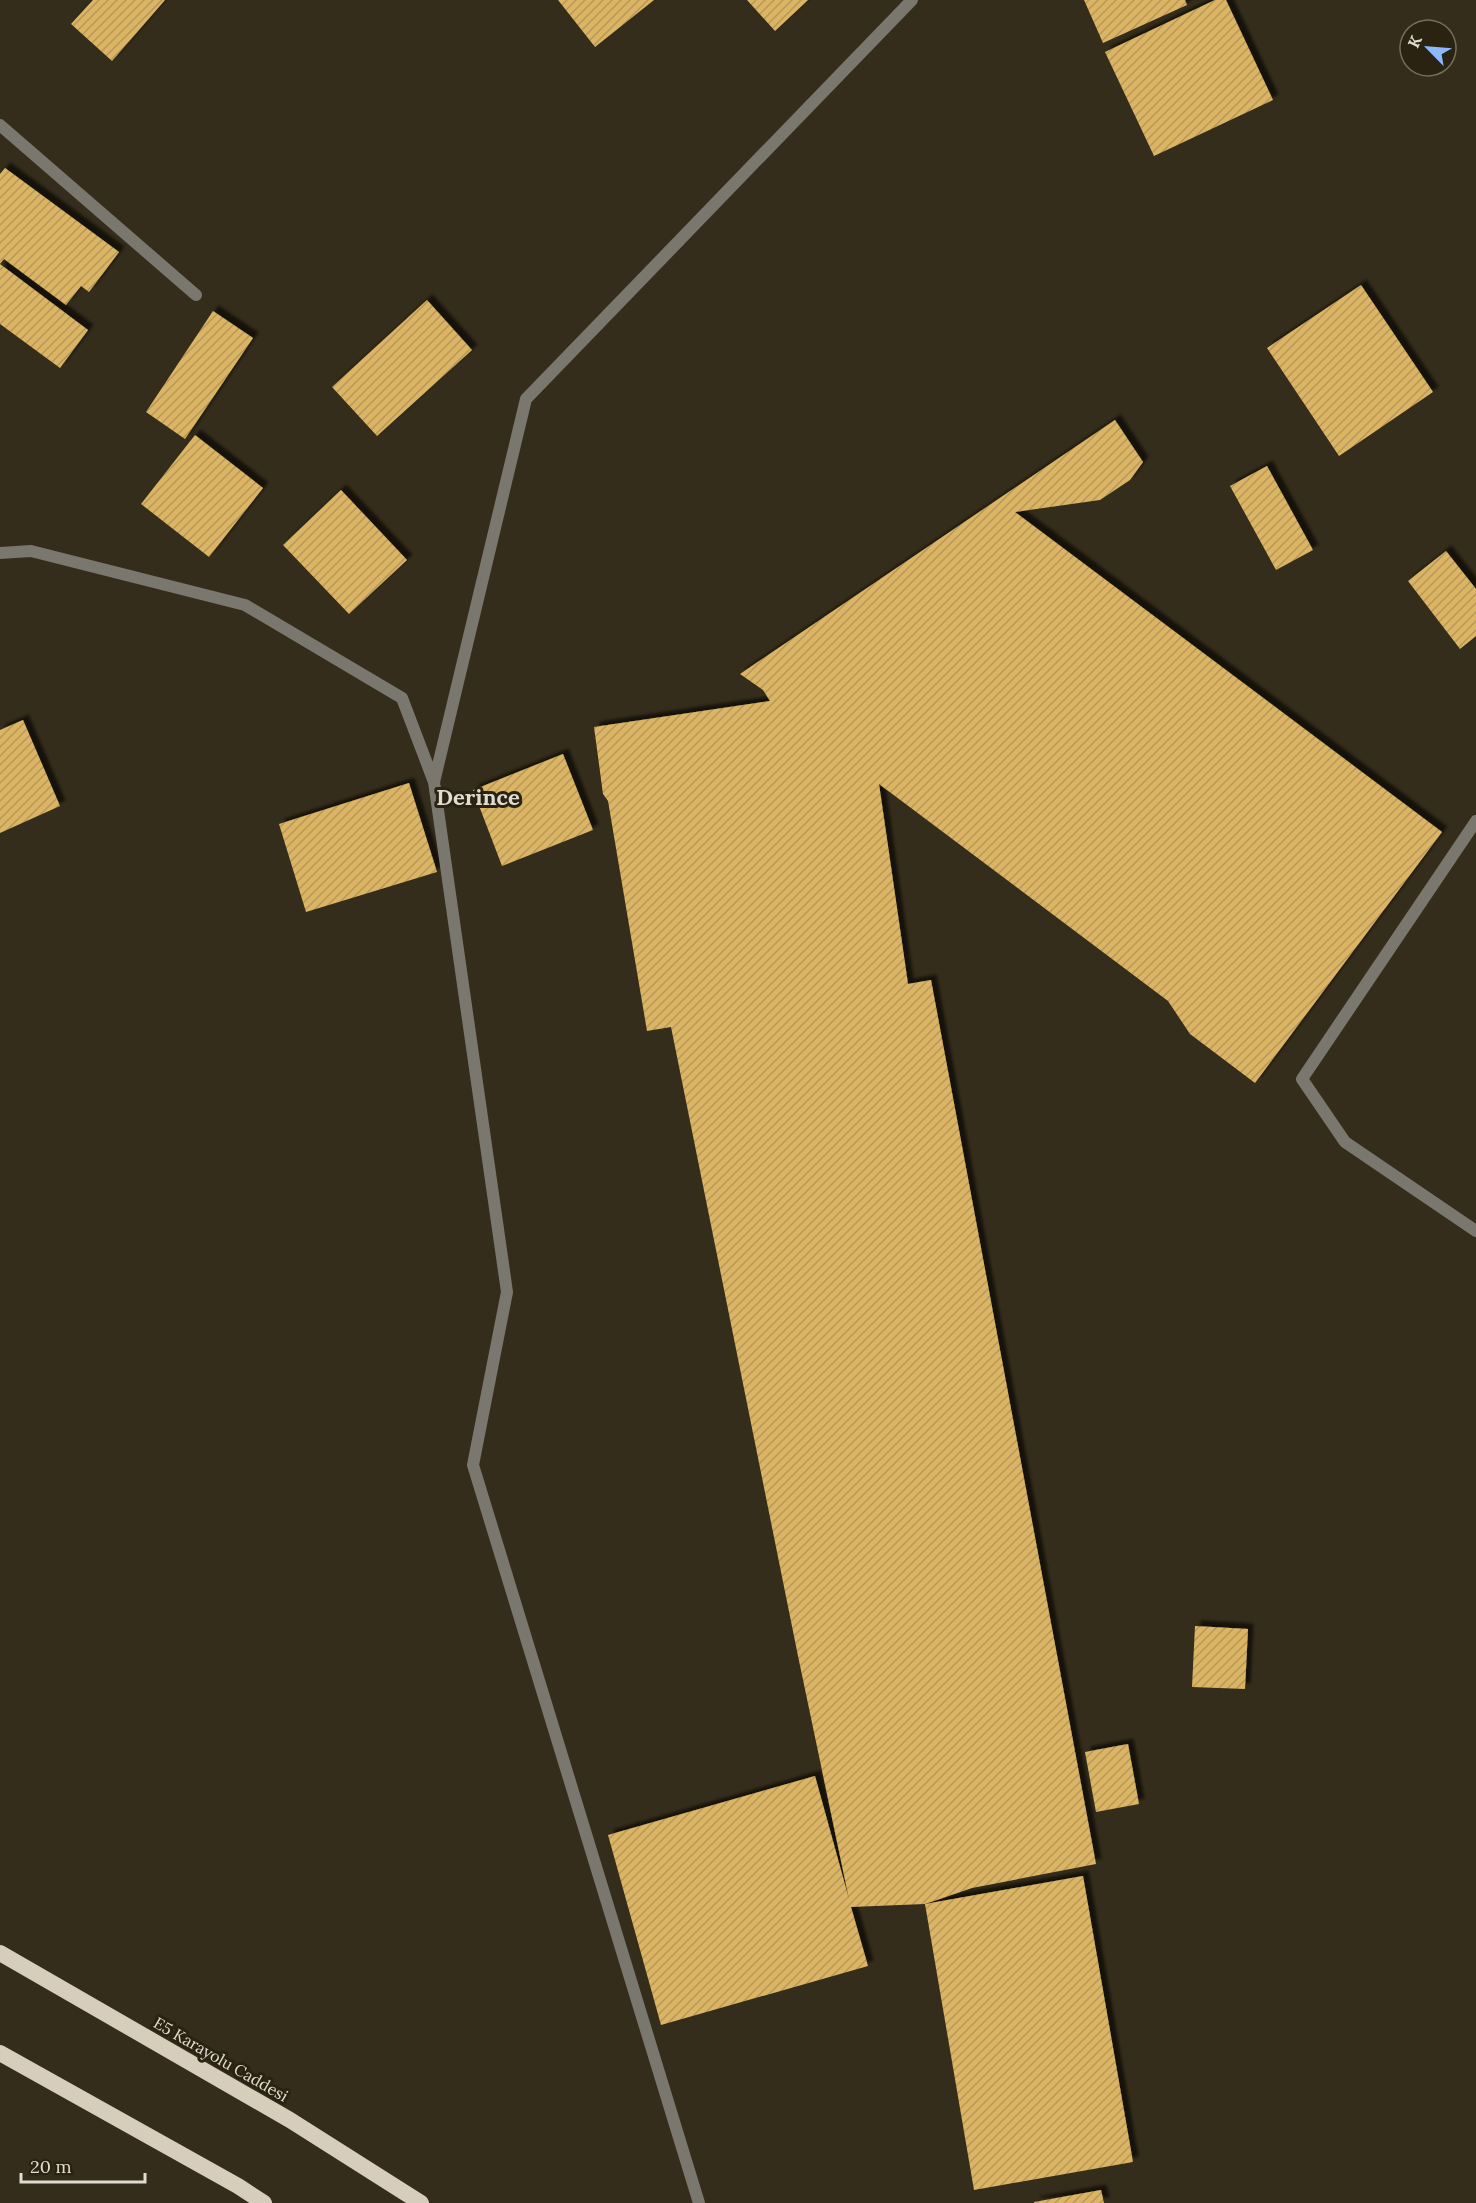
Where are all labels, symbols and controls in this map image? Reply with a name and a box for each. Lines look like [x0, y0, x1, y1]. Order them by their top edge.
north arrow [1398, 18, 1458, 78]
text: K [1403, 32, 1426, 51]
district label: Derince [436, 783, 520, 811]
street label: E5 Karayolu Caddesi [150, 2012, 292, 2106]
scale bar [21, 2146, 146, 2184]
text: 20 m [30, 2155, 72, 2178]

